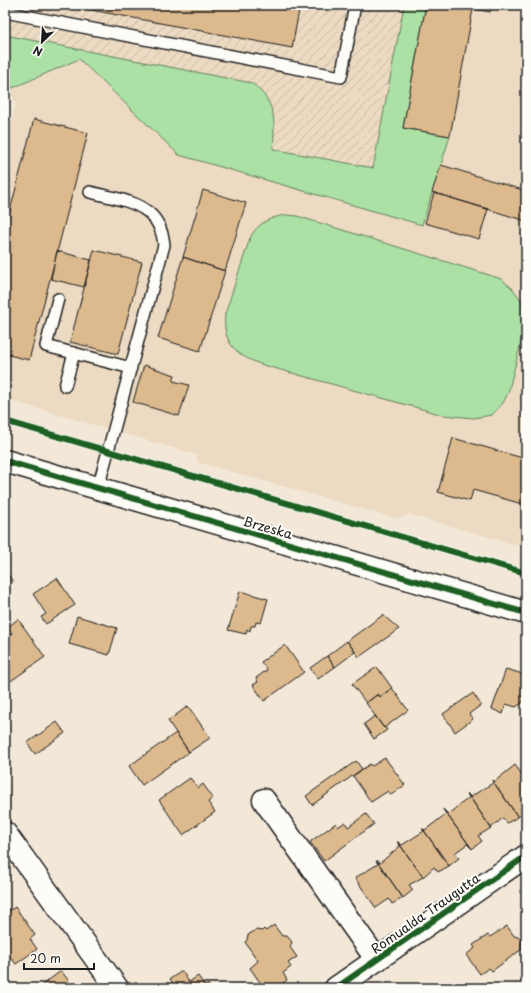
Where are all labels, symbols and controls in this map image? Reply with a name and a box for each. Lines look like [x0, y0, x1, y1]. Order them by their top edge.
north arrow [22, 22, 62, 62]
text: N [30, 42, 45, 61]
street label: Brzeska [241, 511, 296, 543]
street label: Romualda Traugutta [367, 868, 484, 958]
scale bar [24, 945, 94, 971]
text: 20 m [30, 949, 61, 967]

